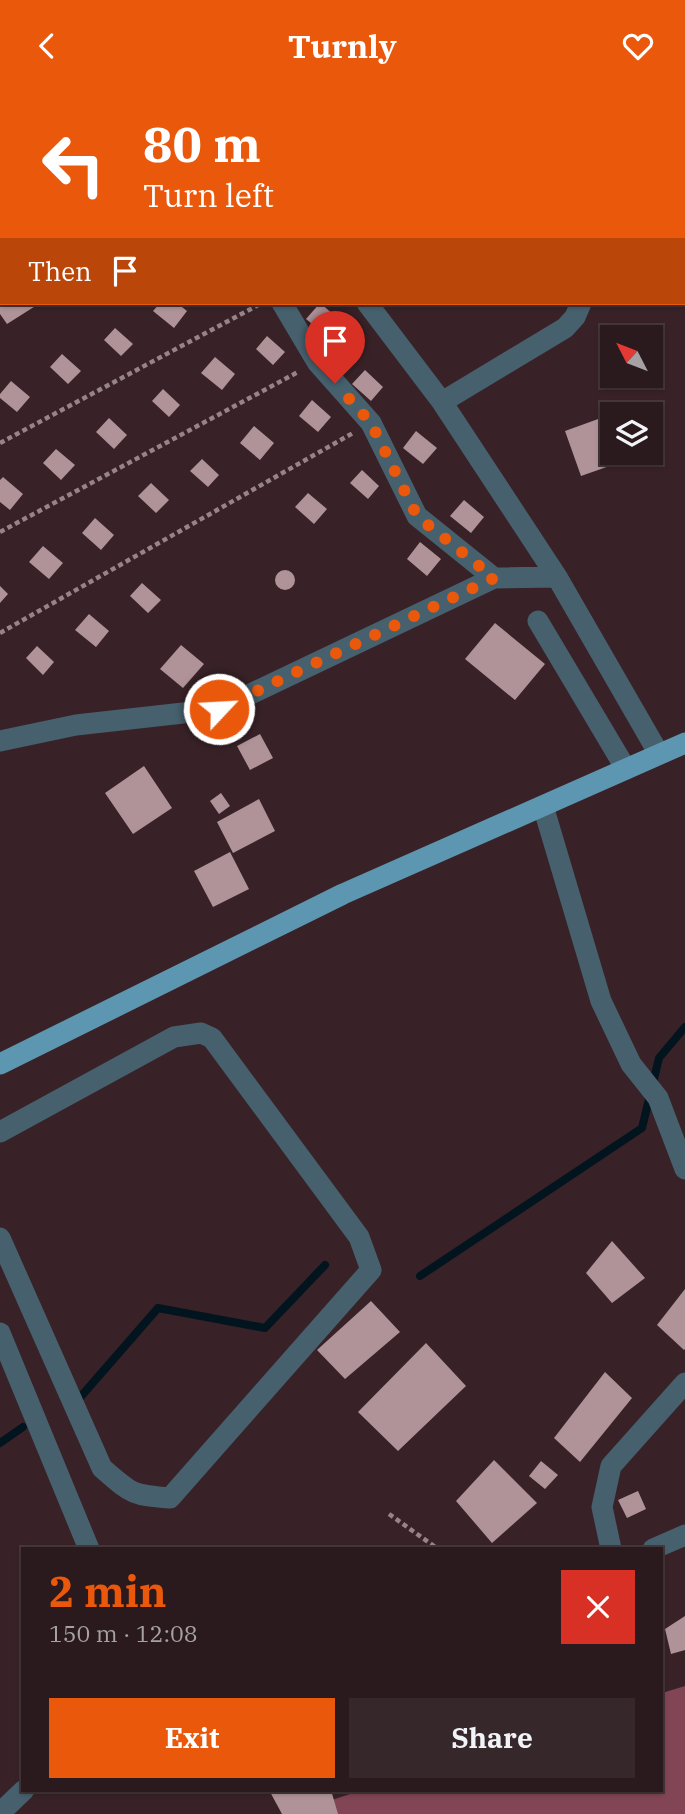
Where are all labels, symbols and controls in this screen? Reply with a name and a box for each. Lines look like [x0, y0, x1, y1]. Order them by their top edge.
text: Turnly [288, 25, 397, 67]
icon: back [28, 27, 66, 65]
icon: heart [619, 27, 657, 65]
text: 80 m [143, 112, 261, 175]
icon: left [28, 119, 119, 210]
text: Turn left [143, 174, 274, 216]
icon: arrive [106, 252, 144, 290]
text: Then [28, 254, 92, 288]
pin [305, 311, 365, 383]
icon: arrive [316, 322, 354, 360]
north arrow [600, 325, 663, 389]
map controls [600, 325, 663, 465]
button: layers [600, 402, 663, 465]
position arrow [182, 672, 256, 746]
text: 2 min [49, 1564, 167, 1619]
button: close [561, 1570, 635, 1644]
text: 150 m · 12:08 [49, 1618, 198, 1648]
button: Exit [49, 1698, 335, 1778]
button: Share [349, 1698, 635, 1778]

